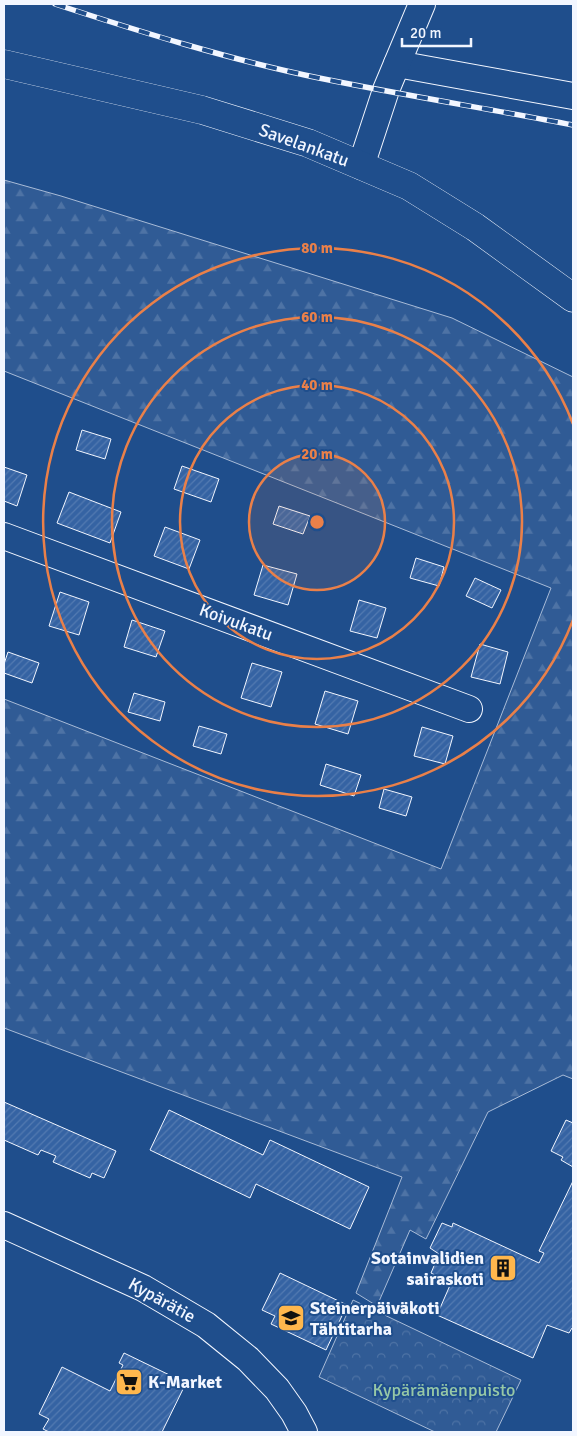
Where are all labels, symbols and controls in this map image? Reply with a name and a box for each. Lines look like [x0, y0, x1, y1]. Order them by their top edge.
scale bar [402, 15, 471, 47]
text: 20 m [410, 24, 441, 42]
street label: Savelankatu [256, 119, 352, 171]
text: 80 m [301, 239, 333, 257]
text: 60 m [301, 308, 333, 326]
text: 40 m [301, 376, 333, 394]
text: 20 m [301, 445, 333, 463]
centre of rings [308, 513, 326, 531]
street label: Koivukatu [196, 599, 276, 645]
place label: Sotainvalidien sairaskoti [371, 1247, 484, 1290]
building icon: Sotainvalidien sairaskoti [488, 1253, 518, 1283]
street label: Kypärätie [125, 1273, 199, 1327]
place label: Steinerpäiväkoti Tähtitarha [310, 1297, 440, 1340]
school or university icon: Steinerpäiväkoti Tähtitarha [276, 1303, 306, 1333]
supermarket icon: K-Market [114, 1367, 144, 1397]
place label: K-Market [148, 1371, 222, 1393]
park label: Kypärämäenpuisto [373, 1379, 515, 1401]

